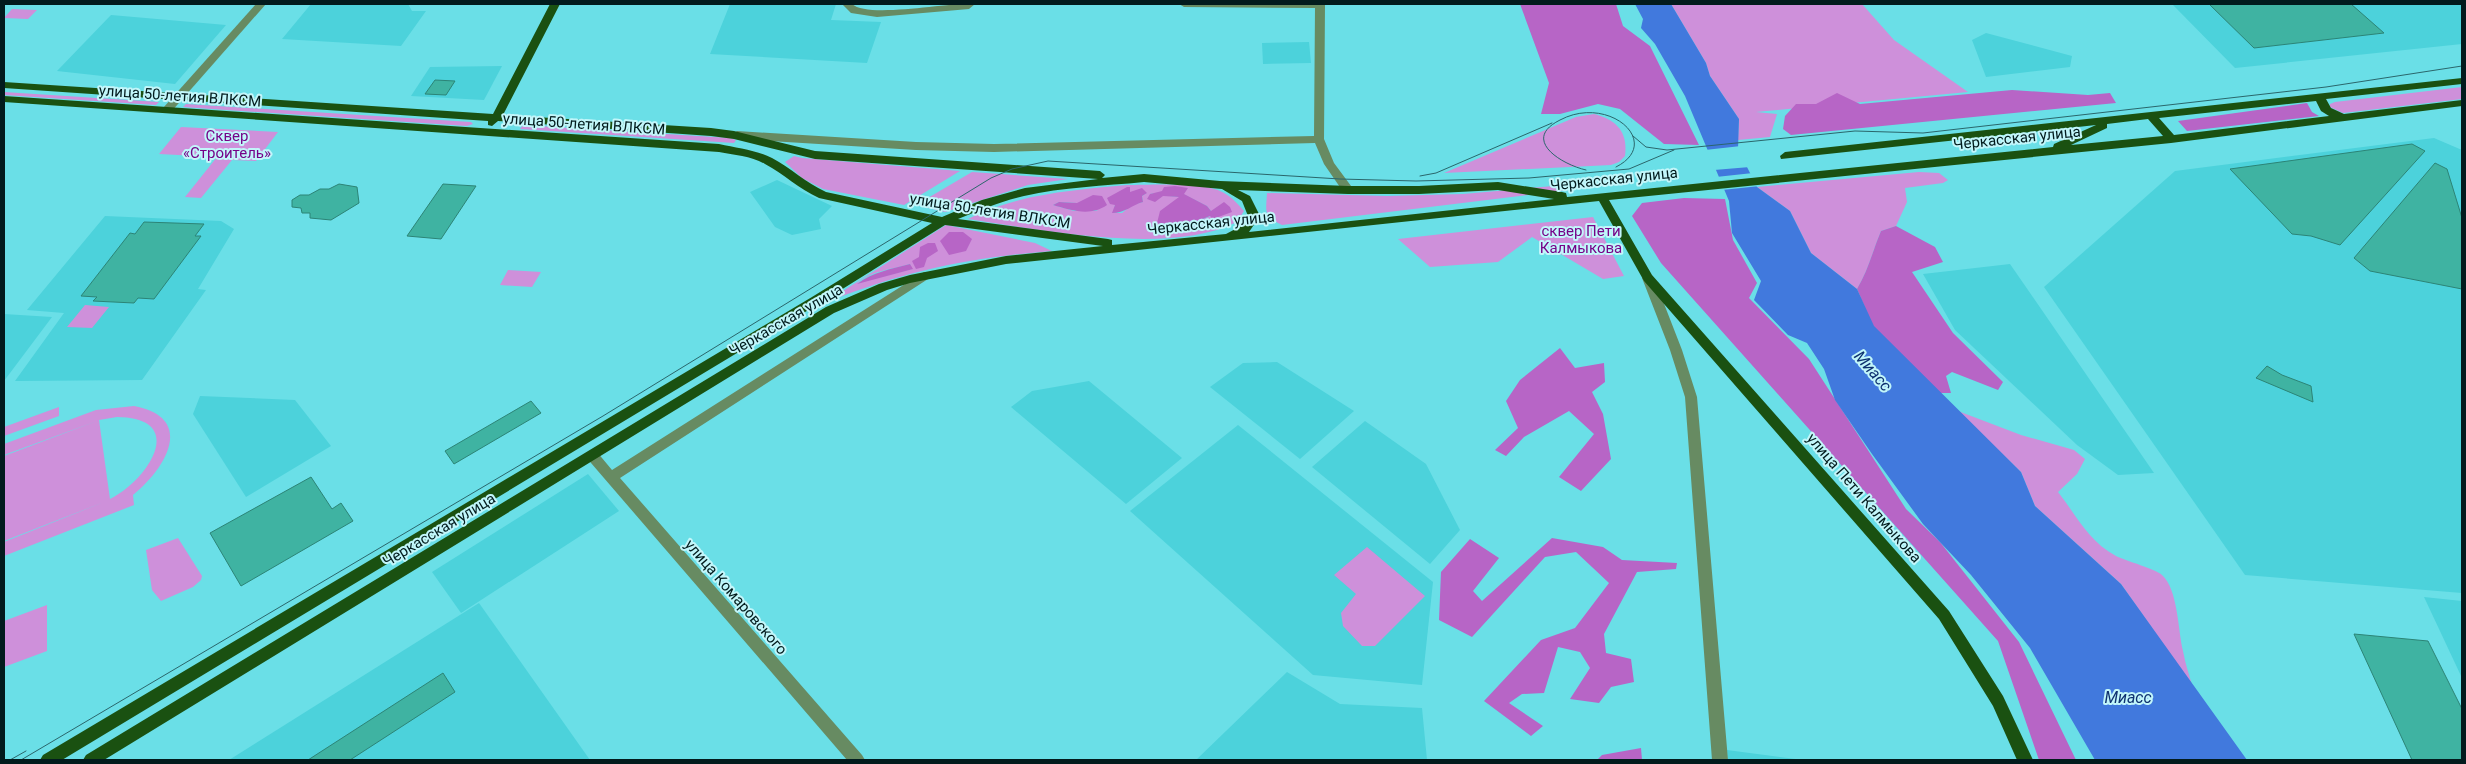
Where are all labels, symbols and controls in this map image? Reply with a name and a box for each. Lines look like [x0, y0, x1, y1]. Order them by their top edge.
street label: улица 50-летия ВЛКСМ [98, 81, 262, 111]
street label: улица 50-летия ВЛКСМ [502, 109, 666, 139]
street label: Черкасская улица [1952, 122, 2082, 154]
park label: Сквер «Cтроитель» [183, 127, 271, 162]
street label: Черкасская улица [1549, 163, 1679, 195]
street label: улица 50-летия ВЛКСМ [908, 189, 1072, 233]
street label: Черкасская улица [1146, 207, 1276, 239]
park label: сквер Пети Калмыкова [1540, 222, 1622, 257]
street label: Черкасская улица [726, 280, 846, 360]
water label: Миасс [1850, 347, 1896, 395]
street label: улица Пети Калмыкова [1803, 430, 1925, 566]
street label: Черкасская улица [379, 489, 499, 571]
street label: улица Комаровского [681, 536, 791, 658]
water label: Миасс [2104, 688, 2152, 707]

